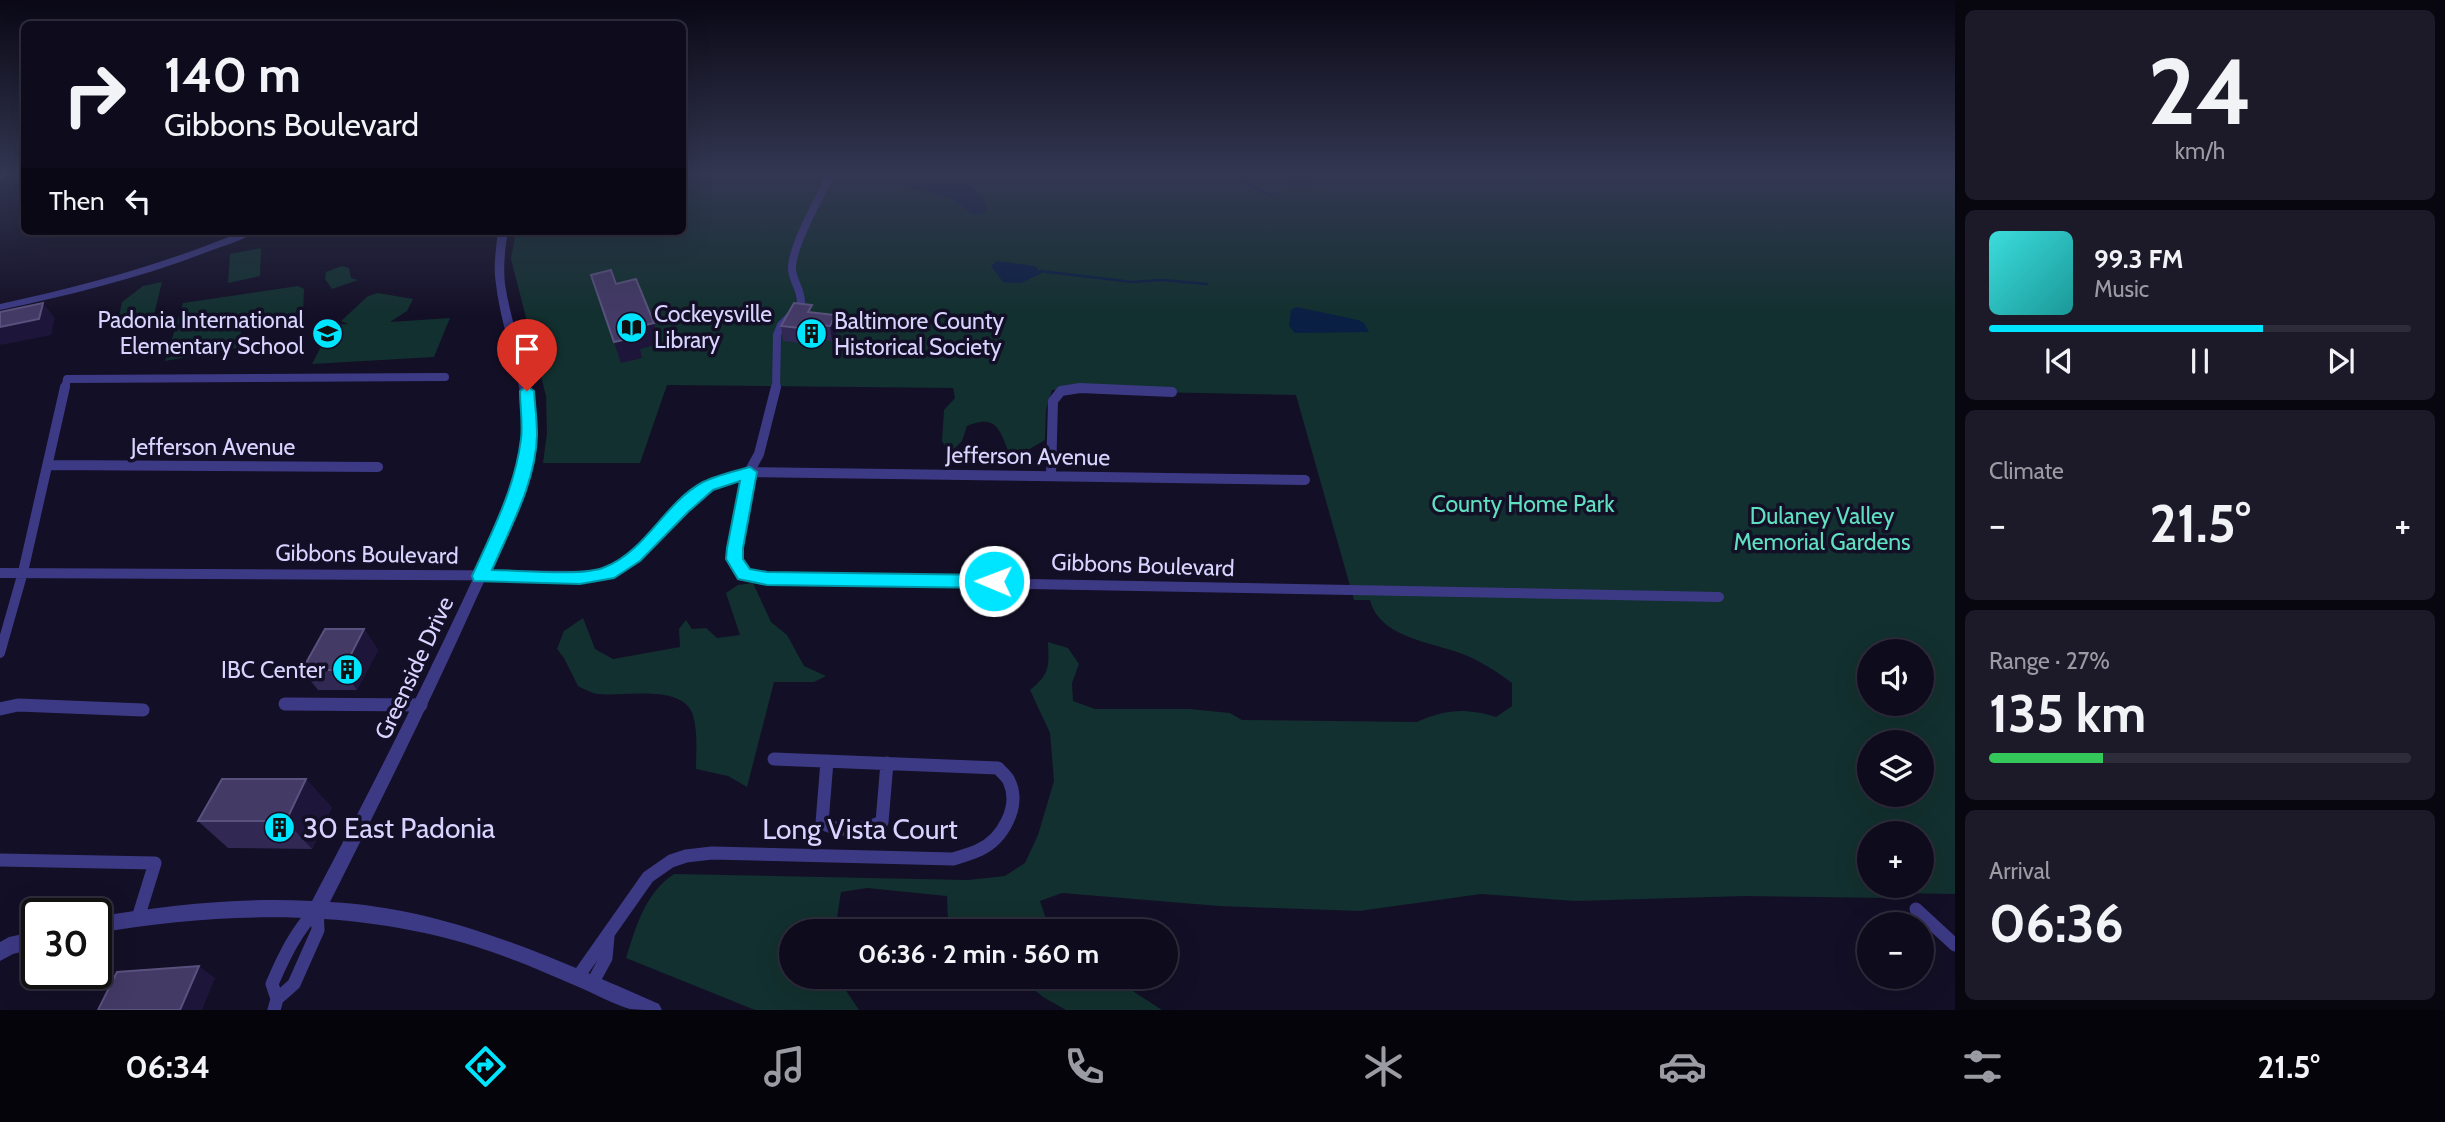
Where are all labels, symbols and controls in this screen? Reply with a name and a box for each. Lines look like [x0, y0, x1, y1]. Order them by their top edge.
text: 24 [2148, 36, 2252, 147]
text: 140 m [164, 45, 301, 104]
icon: right [49, 49, 140, 140]
text: Gibbons Boulevard [164, 105, 419, 144]
text: km/h [2175, 137, 2225, 165]
icon: left [119, 182, 157, 220]
text: Then [49, 185, 105, 217]
text: 99.3 FM [2094, 243, 2183, 275]
text: Music [2094, 275, 2149, 303]
place label: Cockeysville Library [654, 300, 772, 354]
place label: Padonia International Elementary School [97, 306, 305, 360]
place label: Baltimore County Historical Society [834, 307, 1004, 361]
library icon: Cockeysville Library [614, 310, 648, 344]
school or university icon: Padonia International Elementary School [310, 316, 344, 350]
building icon: Baltimore County Historical Society [794, 317, 828, 351]
pin [497, 319, 557, 391]
icon: arrive [508, 330, 546, 368]
icon: previous [2040, 342, 2078, 380]
icon: pause [2181, 342, 2219, 380]
icon: next [2322, 342, 2360, 380]
street label: Jefferson Avenue [130, 433, 295, 461]
street label: Jefferson Avenue [945, 441, 1111, 471]
text: Climate [1989, 457, 2064, 485]
park label: County Home Park [1432, 490, 1615, 518]
text: 21.5° [2149, 492, 2251, 555]
text: − [1989, 501, 2006, 548]
text: + [2394, 501, 2411, 548]
park label: Dulaney Valley Memorial Gardens [1733, 502, 1911, 556]
street label: Gibbons Boulevard [275, 538, 459, 570]
position arrow [957, 544, 1031, 618]
street label: Gibbons Boulevard [1051, 548, 1235, 582]
street label: Greenside Drive [369, 592, 459, 744]
map controls [1857, 639, 1934, 989]
button: sound [1857, 639, 1934, 716]
text: Range · 27% [1989, 647, 2110, 675]
building icon: IBC Center [331, 653, 365, 687]
place label: IBC Center [221, 656, 326, 684]
text: 135 km [1989, 682, 2146, 745]
button: layers [1857, 730, 1934, 807]
building icon: 30 East Padonia [263, 811, 297, 845]
place label: 30 East Padonia [303, 811, 496, 845]
street label: Long Vista Court [762, 812, 958, 846]
button: + [1857, 821, 1934, 898]
text: Arrival [1989, 857, 2050, 885]
text: 06:36 [1989, 892, 2124, 955]
speed limit sign: 30 [21, 898, 112, 989]
button: − [1857, 912, 1934, 989]
text: 06:36 · 2 min · 560 m [858, 938, 1099, 970]
icon: directions [461, 1042, 510, 1091]
icon: music [760, 1042, 809, 1091]
icon: phone [1060, 1042, 1109, 1091]
icon: climate [1359, 1042, 1408, 1091]
icon: car [1658, 1042, 1707, 1091]
icon: filters [1958, 1042, 2007, 1091]
text: 06:34 [125, 1047, 210, 1086]
text: 21.5° [2257, 1047, 2320, 1086]

